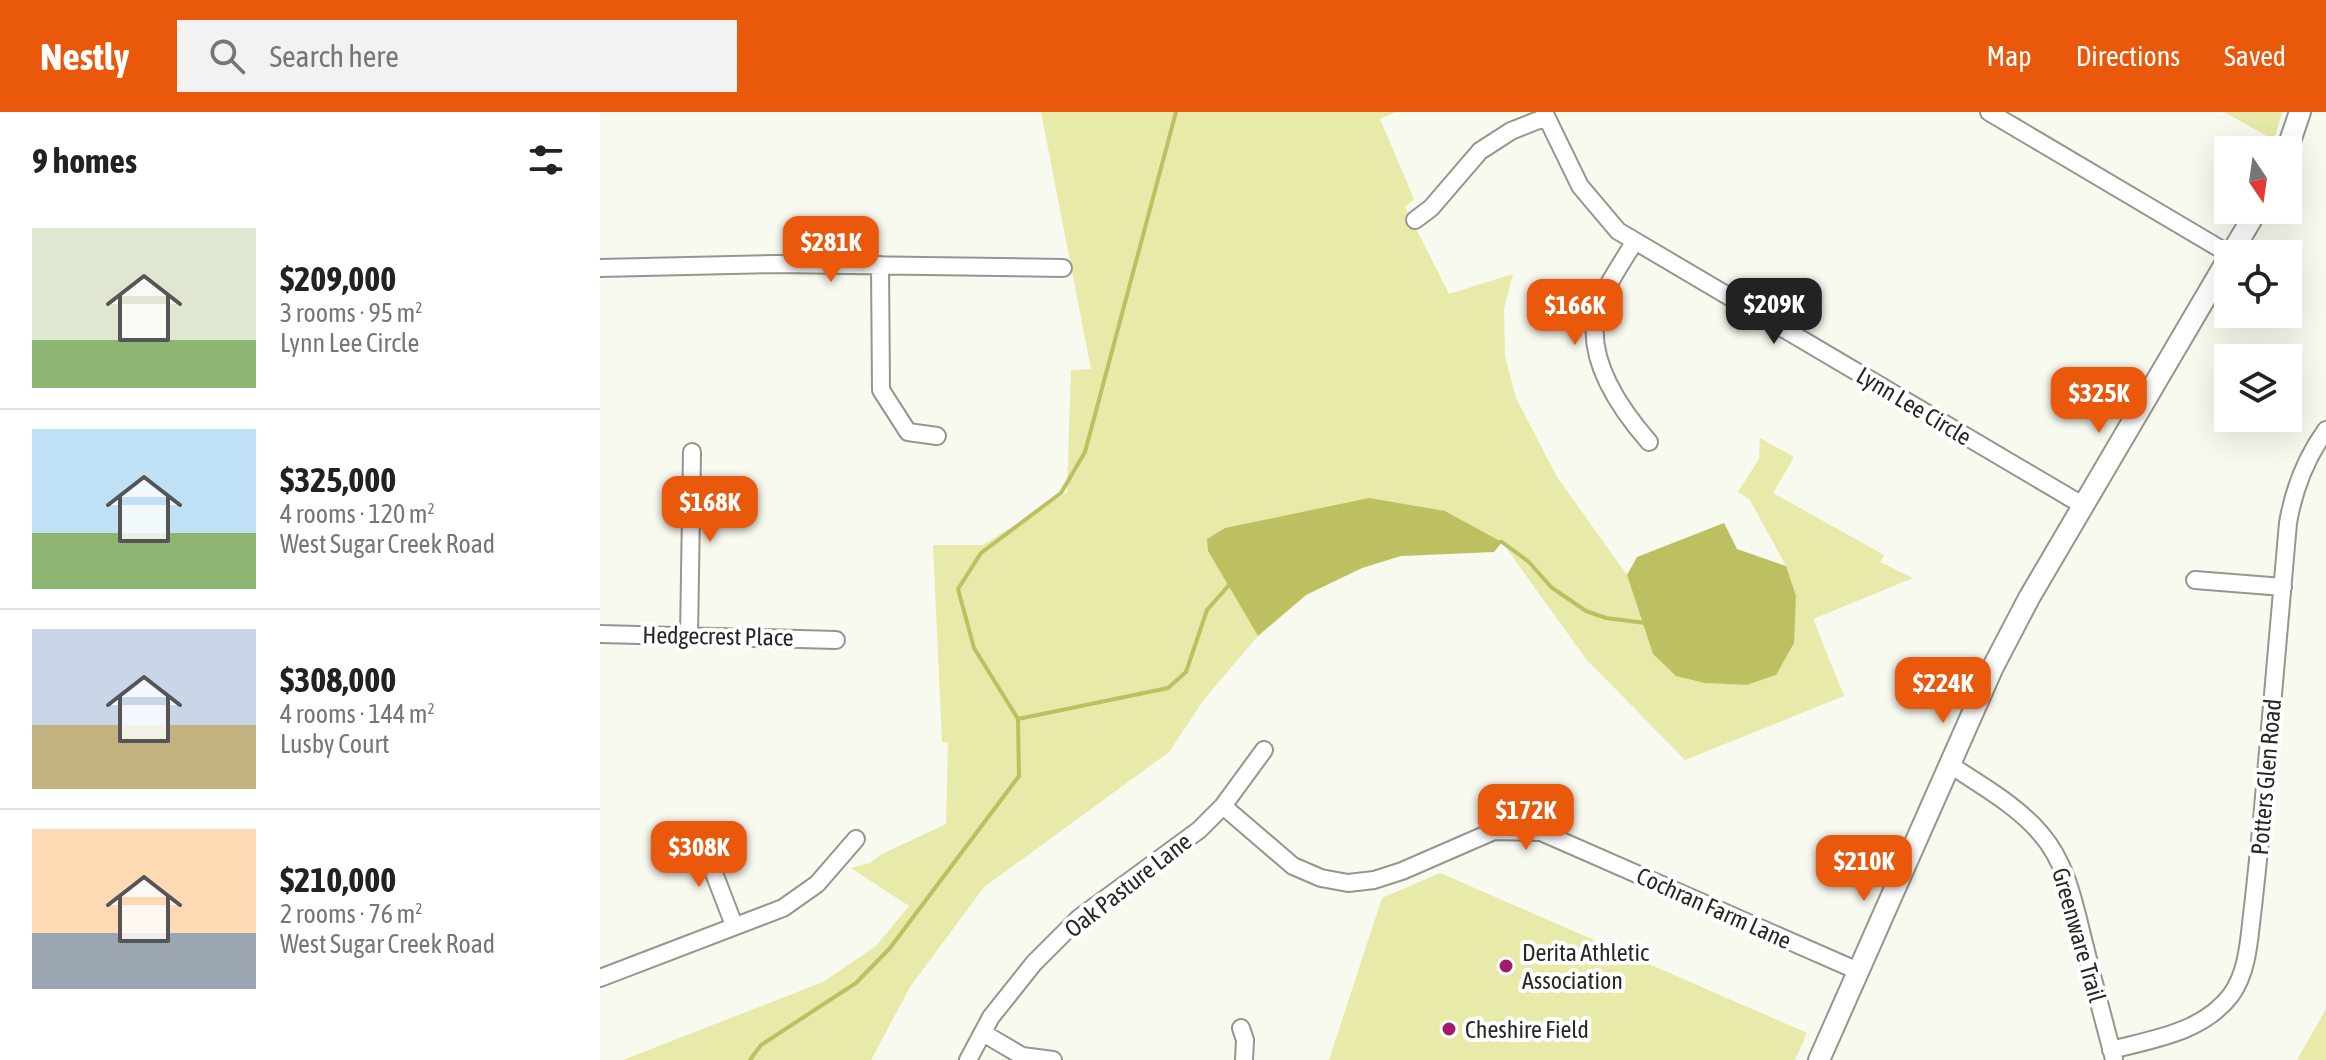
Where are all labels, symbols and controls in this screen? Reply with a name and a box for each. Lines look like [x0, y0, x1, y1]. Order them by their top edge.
search box [177, 20, 737, 92]
icon: search [205, 34, 249, 78]
text: Nestly [40, 35, 129, 78]
text: Search here [269, 39, 399, 73]
text: Map [1987, 40, 2032, 72]
text: Directions [2076, 40, 2180, 72]
text: Saved [2224, 40, 2286, 72]
north arrow [2214, 136, 2302, 224]
map controls [2214, 136, 2302, 432]
icon: filters [524, 138, 568, 182]
text: 9 homes [32, 141, 137, 180]
pin: $281K [775, 216, 887, 284]
text: $281K [801, 227, 861, 257]
button: locate [2214, 240, 2302, 328]
text: $209,000 [280, 259, 396, 298]
icon: home [96, 260, 192, 356]
pin: $209K [1718, 278, 1830, 346]
pin: $166K [1519, 279, 1631, 347]
text: $209K [1744, 289, 1804, 319]
text: $166K [1545, 290, 1605, 320]
text: 3 rooms · 95 m² [280, 298, 422, 328]
text: Lynn Lee Circle [280, 328, 419, 358]
button: layers [2214, 344, 2302, 432]
street label: Lynn Lee Circle [1852, 361, 1976, 451]
pin: $325K [2043, 367, 2155, 435]
text: $325K [2069, 378, 2129, 408]
text: $325,000 [280, 460, 396, 499]
icon: home [96, 461, 192, 557]
pin: $168K [654, 476, 766, 544]
text: $168K [680, 487, 740, 517]
text: 4 rooms · 120 m² [280, 499, 435, 529]
text: West Sugar Creek Road [280, 529, 495, 559]
street label: Hedgecrest Place [642, 621, 794, 651]
pin: $224K [1887, 657, 1999, 725]
text: $308,000 [280, 660, 396, 699]
icon: home [96, 661, 192, 757]
text: $224K [1913, 668, 1973, 698]
street label: Potters Glen Road [2246, 698, 2286, 856]
text: 4 rooms · 144 m² [280, 699, 435, 729]
text: Lusby Court [280, 729, 390, 759]
pin: $172K [1470, 784, 1582, 852]
text: $172K [1496, 795, 1556, 825]
pin: $308K [643, 821, 755, 889]
street label: Oak Pasture Lane [1060, 827, 1196, 943]
text: $308K [669, 832, 729, 862]
pin: $210K [1808, 835, 1920, 903]
text: $210K [1834, 846, 1894, 876]
text: $210,000 [280, 860, 396, 899]
icon: home [96, 861, 192, 957]
street label: Cochran Farm Lane [1633, 862, 1795, 954]
street label: Greenware Trail [2047, 865, 2111, 1006]
text: 2 rooms · 76 m² [280, 899, 422, 929]
text: West Sugar Creek Road [280, 929, 495, 959]
place label: Derita Athletic Association [1522, 939, 1649, 994]
marker: Derita Athletic Association [1497, 957, 1515, 975]
place label: Cheshire Field [1465, 1016, 1589, 1043]
marker: Cheshire Field [1440, 1020, 1458, 1038]

